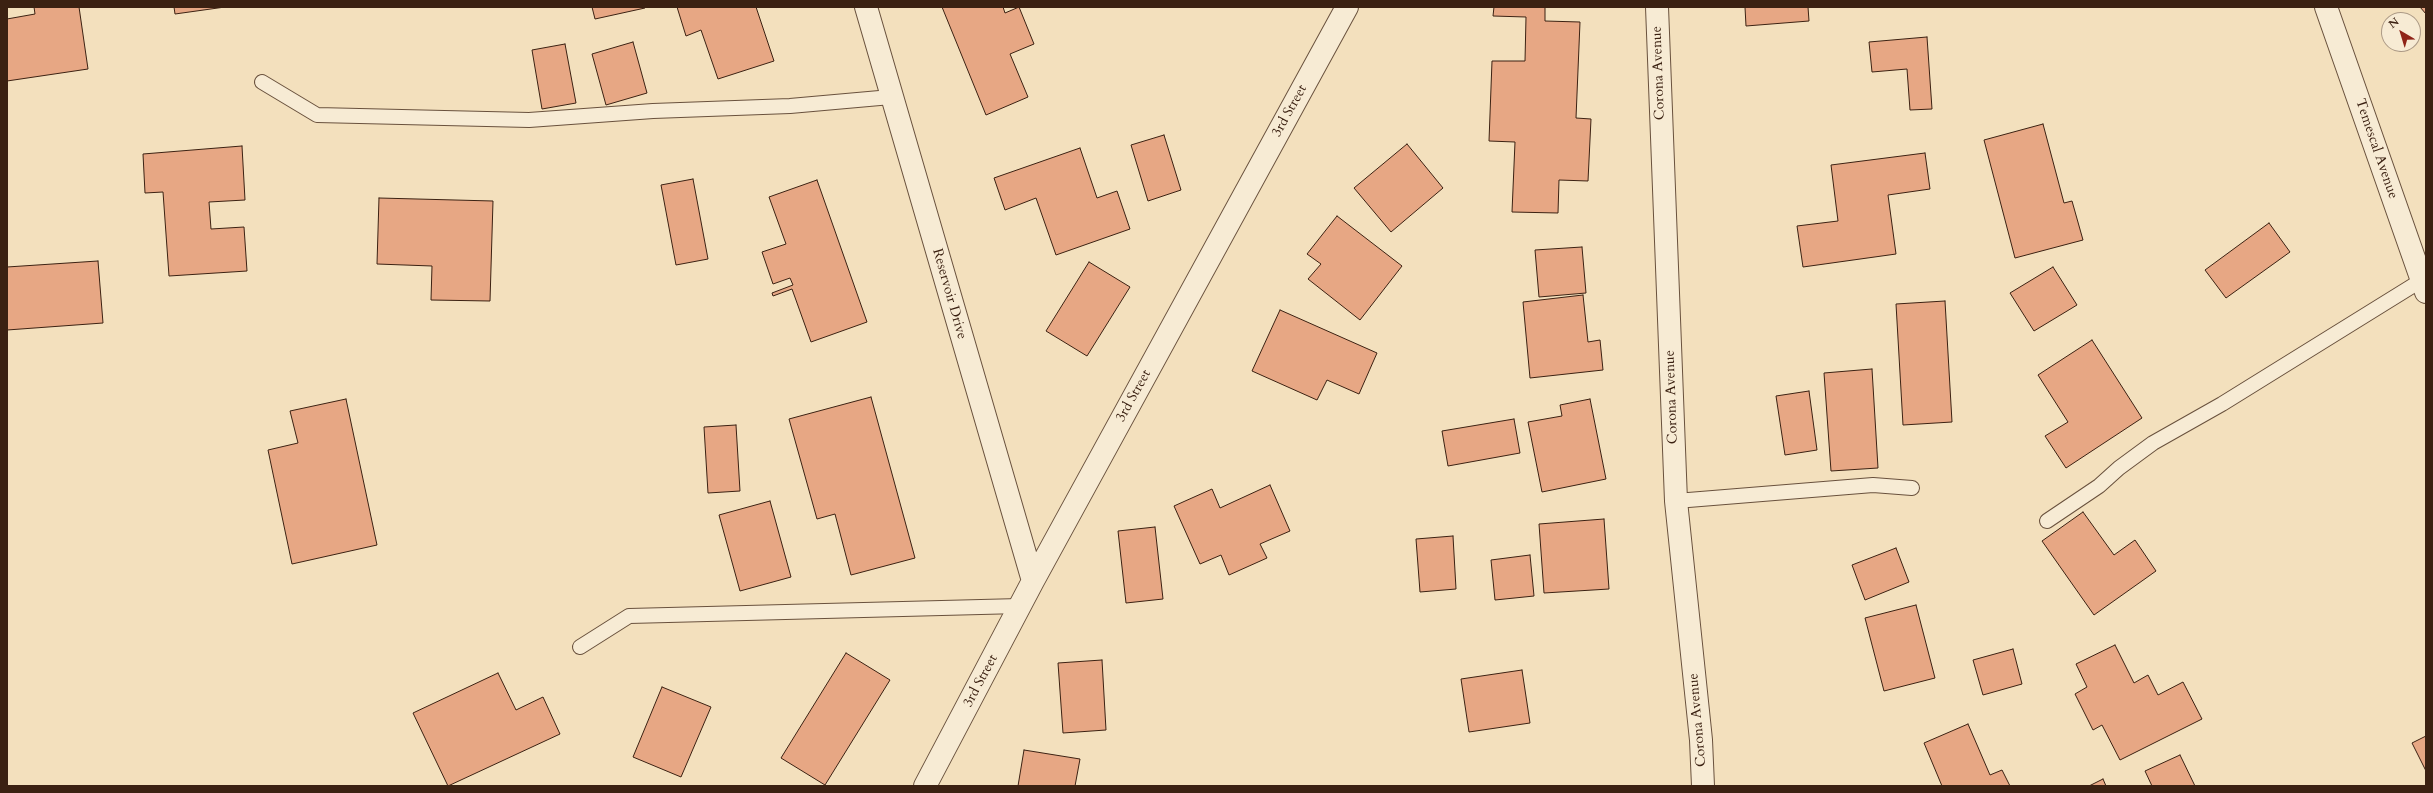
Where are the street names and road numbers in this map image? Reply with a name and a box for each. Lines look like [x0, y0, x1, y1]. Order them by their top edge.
street label: Corona Avenue [1649, 26, 1669, 120]
street label: 3rd Street [1269, 82, 1311, 140]
street label: Temescal Avenue [2351, 97, 2401, 201]
street label: Reservoir Drive [928, 247, 970, 341]
street label: Corona Avenue [1662, 350, 1682, 444]
street label: 3rd Street [1113, 367, 1155, 425]
street label: 3rd Street [960, 652, 1002, 710]
street label: Corona Avenue [1686, 672, 1710, 768]

